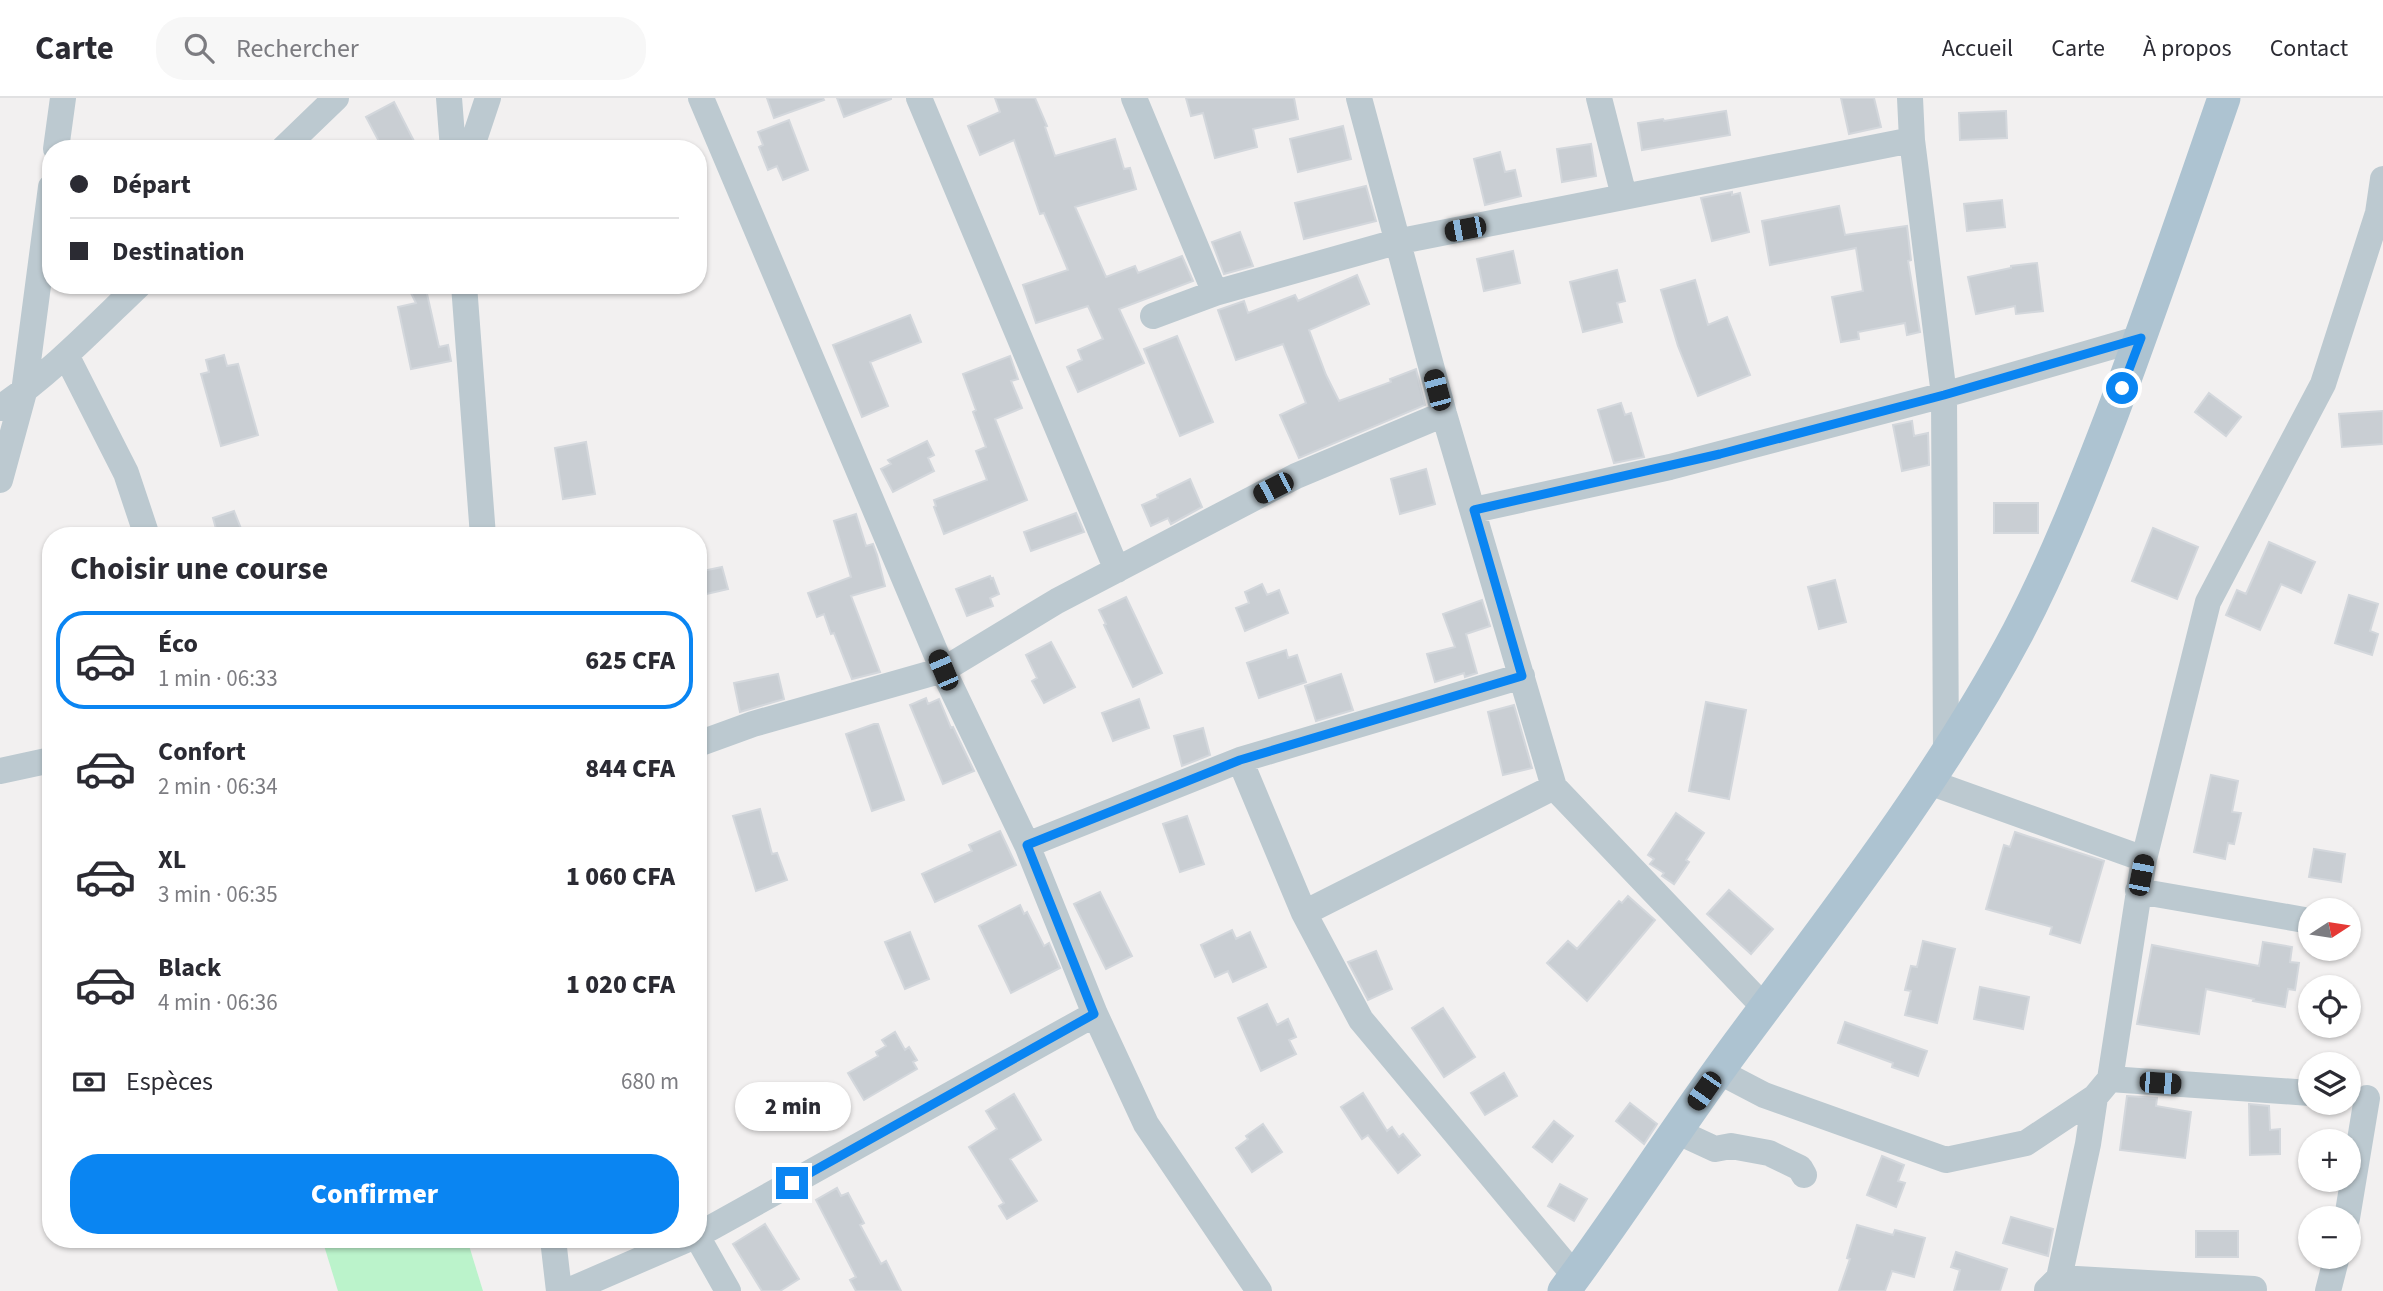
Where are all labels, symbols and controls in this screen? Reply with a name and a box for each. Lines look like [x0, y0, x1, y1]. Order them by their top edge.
search box [156, 17, 646, 80]
text: Carte [35, 25, 114, 72]
icon: search [180, 29, 218, 67]
text: Rechercher [236, 30, 359, 67]
text: Accueil [1942, 31, 2013, 66]
text: Carte [2051, 31, 2105, 66]
text: À propos [2143, 31, 2232, 66]
text: Contact [2270, 31, 2348, 66]
text: Départ [112, 166, 191, 203]
car [1443, 215, 1488, 243]
text: Destination [112, 233, 245, 270]
car [1422, 367, 1453, 413]
route start [2106, 372, 2138, 404]
car [1250, 469, 1297, 507]
text: Choisir une course [70, 546, 328, 592]
text: Éco [158, 625, 198, 662]
icon: car [74, 629, 137, 692]
text: 625 CFA [585, 642, 675, 679]
car [926, 647, 961, 693]
text: 1 min · 06:33 [158, 662, 278, 695]
text: Confort [158, 733, 246, 770]
icon: car [74, 737, 137, 800]
text: 844 CFA [585, 750, 675, 787]
text: 2 min · 06:34 [158, 770, 278, 803]
text: XL [158, 841, 186, 878]
icon: car [74, 845, 137, 908]
car [2127, 852, 2156, 898]
text: 1 060 CFA [566, 858, 675, 895]
text: 3 min · 06:35 [158, 878, 278, 911]
north arrow [2298, 898, 2361, 961]
map controls [2298, 898, 2361, 1269]
text: Black [158, 949, 221, 986]
icon: car [74, 953, 137, 1016]
text: 1 020 CFA [566, 966, 675, 1003]
button: locate [2298, 975, 2361, 1038]
text: 4 min · 06:36 [158, 986, 278, 1019]
button: layers [2298, 1052, 2361, 1115]
icon: cash [70, 1063, 108, 1101]
text: Espèces [126, 1063, 213, 1100]
text: 680 m [621, 1065, 679, 1098]
car [1684, 1068, 1725, 1114]
car [2139, 1071, 2182, 1095]
callout: 2 min [734, 1082, 850, 1130]
text: 2 min [765, 1090, 821, 1123]
button: + [2298, 1129, 2361, 1192]
button: Confirmer [70, 1154, 679, 1234]
route end [776, 1167, 808, 1199]
button: − [2298, 1206, 2361, 1269]

